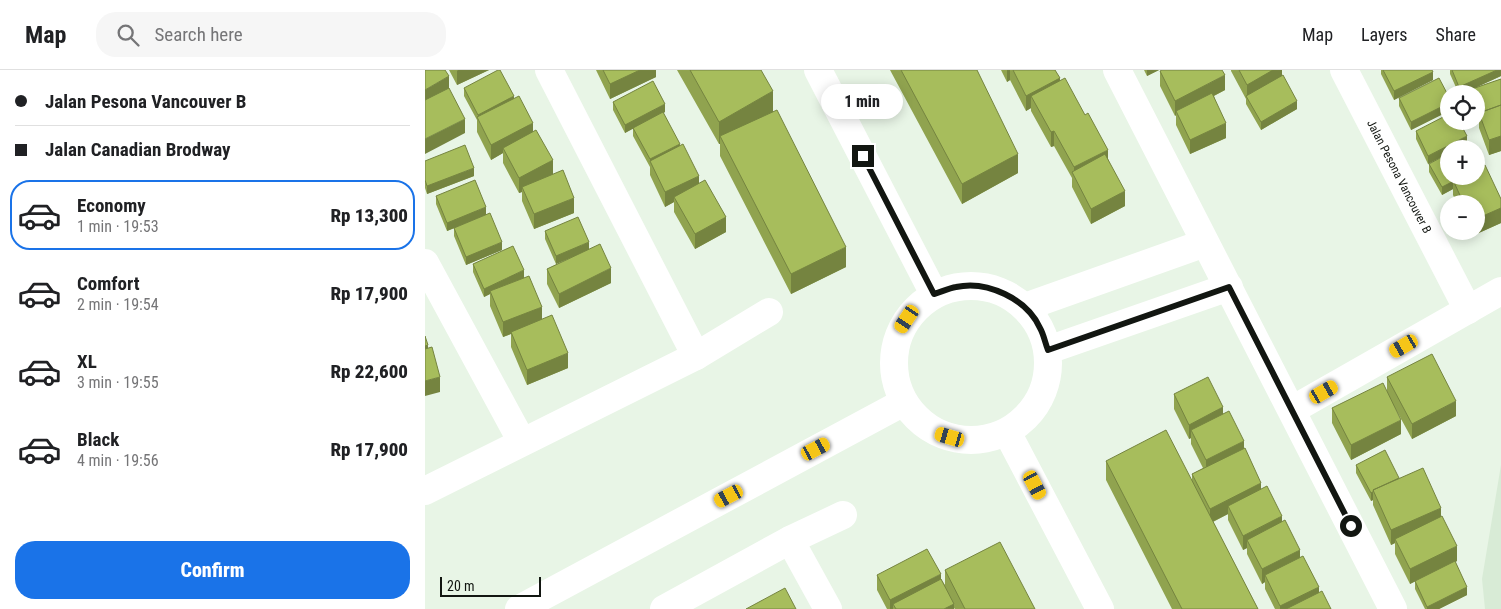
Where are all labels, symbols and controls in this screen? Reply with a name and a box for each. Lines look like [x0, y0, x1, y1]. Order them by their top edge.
search box [96, 12, 446, 57]
text: Map [25, 21, 66, 49]
icon: search [114, 21, 142, 49]
text: Search here [154, 23, 243, 46]
text: Map [1302, 24, 1333, 45]
text: Layers [1361, 24, 1408, 45]
text: Share [1436, 24, 1476, 45]
callout: 1 min [822, 83, 904, 118]
map controls [1440, 85, 1485, 240]
button: locate [1440, 85, 1485, 130]
text: Jalan Pesona Vancouver B [45, 90, 247, 113]
text: 1 min [844, 92, 880, 111]
street label: Jalan Pesona Vancouver B [1364, 118, 1434, 236]
text: Jalan Canadian Brodway [45, 138, 231, 161]
button: + [1440, 140, 1485, 185]
route end [852, 145, 874, 167]
icon: car [17, 193, 62, 238]
text: Economy [77, 194, 146, 217]
button: − [1440, 195, 1485, 240]
text: Rp 13,300 [330, 204, 408, 227]
text: 1 min · 19:53 [77, 217, 159, 236]
icon: car [17, 271, 62, 316]
text: Comfort [77, 272, 140, 295]
text: Rp 17,900 [330, 282, 408, 305]
text: 2 min · 19:54 [77, 295, 159, 314]
car [892, 302, 921, 336]
car [1387, 332, 1420, 360]
icon: car [17, 349, 62, 394]
text: XL [77, 350, 97, 373]
text: Rp 22,600 [330, 360, 408, 383]
text: 3 min · 19:55 [77, 373, 159, 392]
car [1307, 378, 1340, 406]
car [933, 426, 966, 448]
icon: car [17, 427, 62, 472]
text: Black [77, 428, 119, 451]
car [799, 435, 832, 463]
text: Rp 17,900 [330, 438, 408, 461]
text: 4 min · 19:56 [77, 451, 159, 470]
car [1021, 468, 1048, 502]
car [712, 482, 745, 510]
route start [1340, 515, 1362, 537]
button: Confirm [15, 541, 410, 599]
scale bar [440, 574, 541, 597]
text: 20 m [447, 578, 475, 594]

